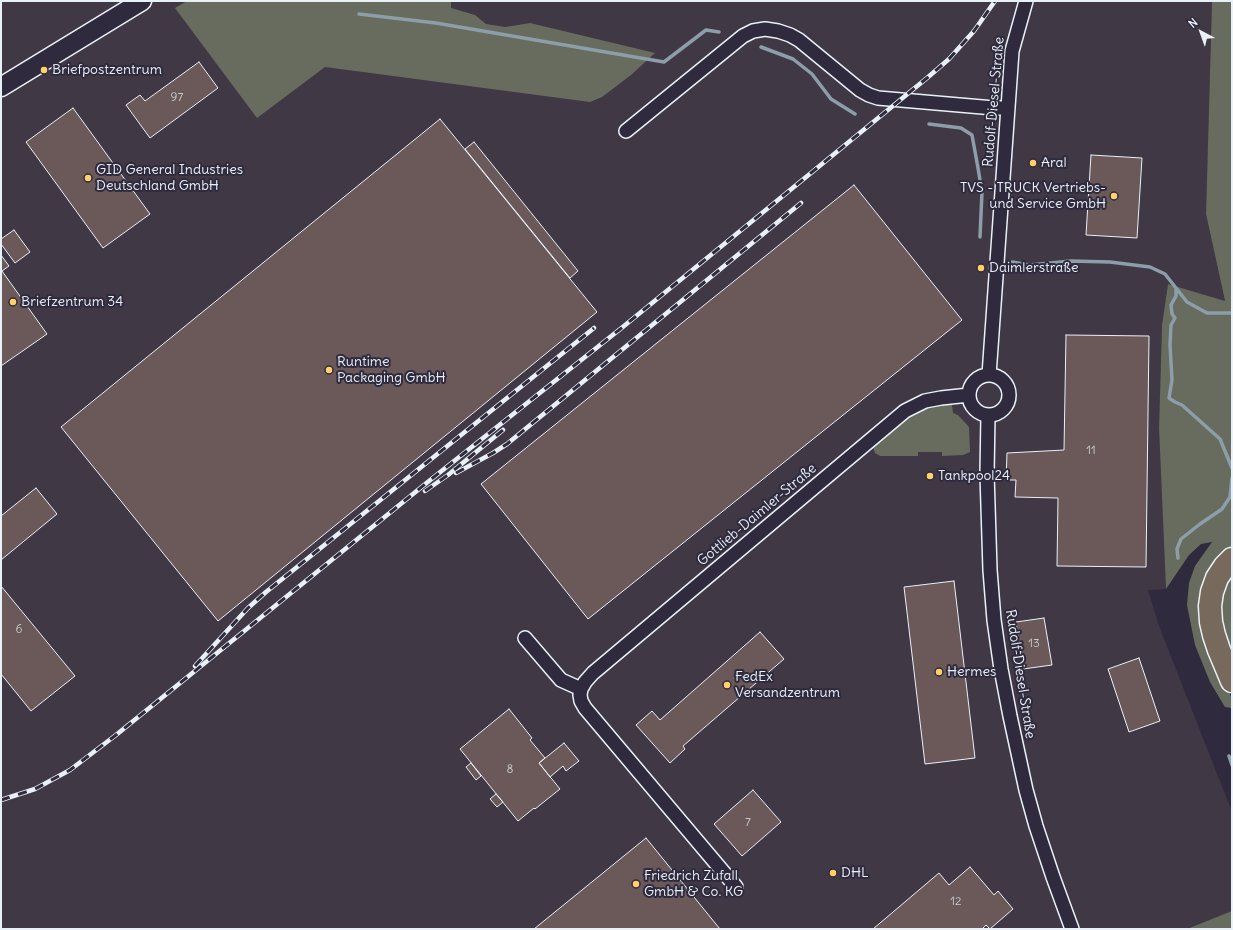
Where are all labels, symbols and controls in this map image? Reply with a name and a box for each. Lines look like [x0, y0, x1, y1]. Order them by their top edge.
north arrow [1181, 12, 1221, 52]
text: N [1186, 15, 1201, 31]
street label: Rudolf-Diesel-Straße [980, 36, 1008, 168]
place label: Briefpostzentrum [52, 62, 162, 78]
marker: Briefpostzentrum [39, 65, 49, 75]
house number: 97 [171, 91, 183, 105]
place label: Aral [1041, 155, 1067, 171]
marker: Aral [1028, 158, 1038, 168]
place label: GID General Industries Deutschland GmbH [96, 162, 243, 194]
marker: GID General Industries Deutschland GmbH [83, 173, 93, 183]
place label: TVS - TRUCK Vertriebs- und Service GmbH [960, 180, 1106, 212]
marker: TVS - TRUCK Vertriebs- und Service GmbH [1109, 191, 1119, 201]
place label: Daimlerstraße [989, 260, 1079, 276]
marker: Daimlerstraße [976, 263, 986, 273]
place label: Briefzentrum 34 [21, 294, 123, 310]
marker: Briefzentrum 34 [8, 297, 18, 307]
place label: Runtime Packaging GmbH [337, 354, 445, 386]
marker: Runtime Packaging GmbH [324, 365, 334, 375]
house number: 11 [1086, 444, 1096, 458]
street label: Gottlieb-Daimler-Straße [694, 460, 820, 570]
place label: Tankpool24 [938, 468, 1010, 484]
marker: Tankpool24 [925, 471, 935, 481]
street label: Rudolf-Diesel-Straße [1001, 608, 1039, 740]
house number: 6 [16, 623, 22, 637]
house number: 13 [1028, 637, 1040, 651]
place label: Hermes [947, 664, 996, 680]
marker: Hermes [934, 667, 944, 677]
place label: FedEx Versandzentrum [735, 669, 840, 702]
marker: FedEx Versandzentrum [722, 680, 732, 690]
house number: 8 [507, 763, 513, 777]
house number: 7 [745, 816, 751, 830]
place label: DHL [841, 865, 869, 881]
place label: Friedrich Zufall GmbH & Co. KG [644, 868, 743, 900]
marker: DHL [828, 868, 838, 878]
marker: Friedrich Zufall GmbH & Co. KG [631, 879, 641, 889]
house number: 12 [950, 895, 962, 909]

